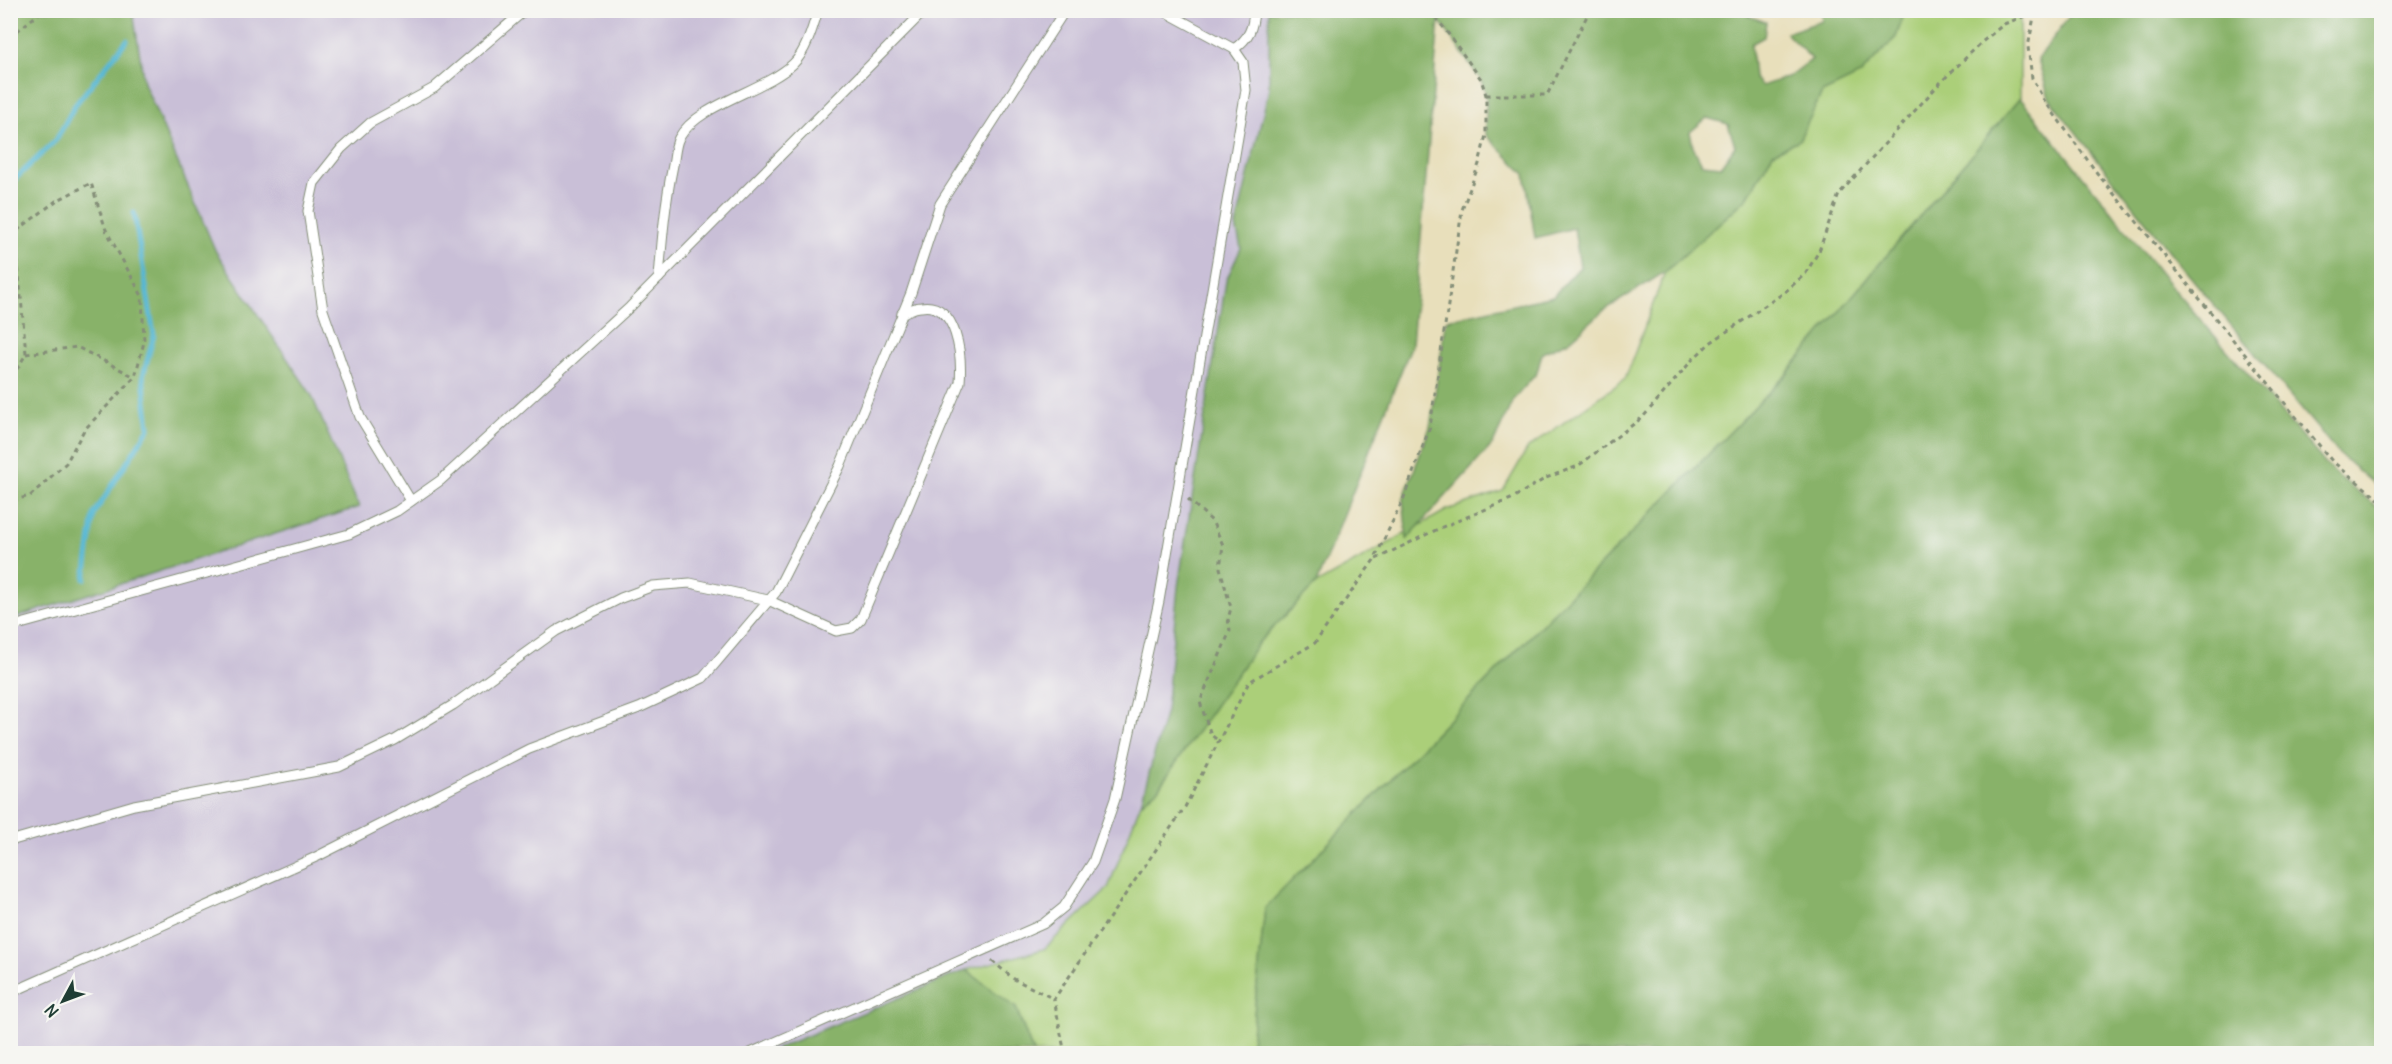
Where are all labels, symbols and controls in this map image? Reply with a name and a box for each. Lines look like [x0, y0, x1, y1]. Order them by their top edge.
north arrow [33, 971, 93, 1031]
text: N [41, 1000, 63, 1022]

